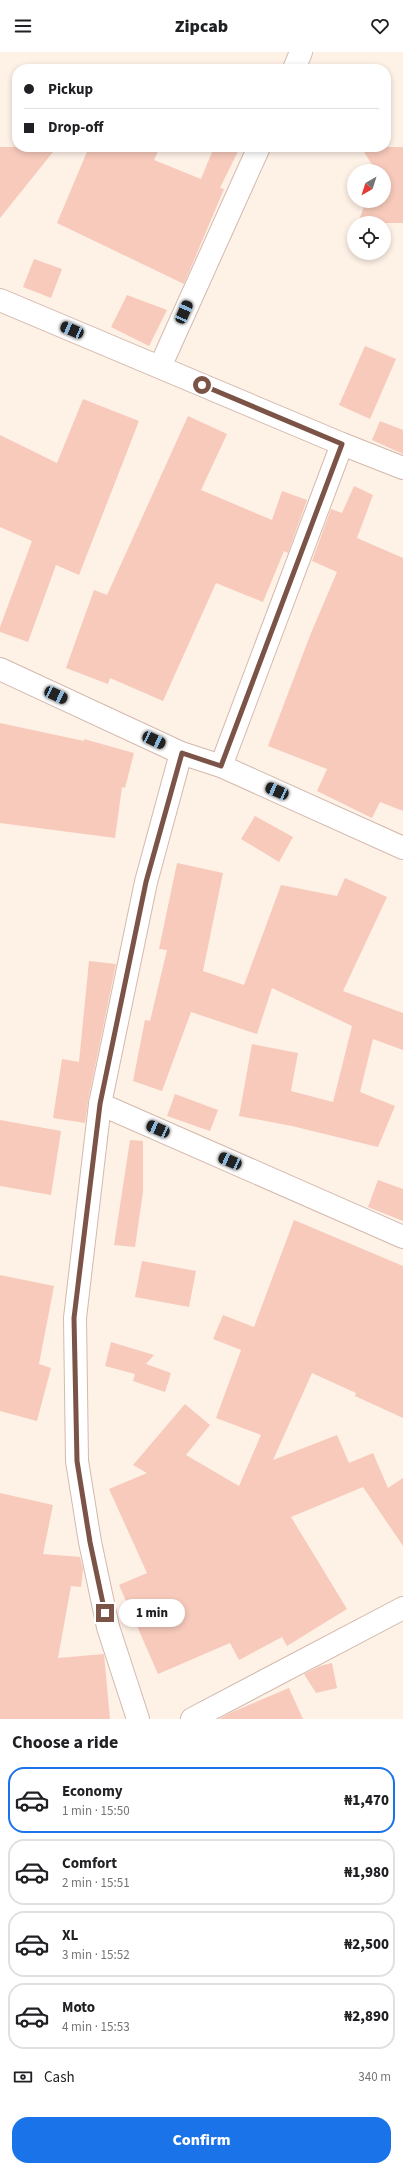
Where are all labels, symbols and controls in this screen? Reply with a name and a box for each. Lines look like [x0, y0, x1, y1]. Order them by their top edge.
text: Zipcab [175, 14, 228, 39]
icon: menu [12, 15, 34, 37]
icon: heart [369, 15, 391, 37]
text: Pickup [48, 79, 93, 100]
text: Drop-off [48, 117, 103, 138]
north arrow [347, 164, 391, 208]
map controls [347, 164, 391, 260]
button: locate [347, 216, 391, 260]
car [174, 299, 194, 325]
car [59, 320, 85, 340]
route start [193, 376, 211, 394]
car [43, 684, 69, 706]
car [141, 729, 167, 751]
car [264, 781, 290, 801]
car [145, 1119, 171, 1139]
car [217, 1151, 243, 1171]
callout: 1 min [119, 1599, 185, 1627]
route end [96, 1604, 114, 1622]
text: 1 min [136, 1604, 168, 1622]
text: Choose a ride [12, 1730, 118, 1755]
text: Economy [62, 1781, 123, 1802]
icon: car [14, 1782, 50, 1818]
text: ₦1,470 [344, 1790, 389, 1811]
text: 1 min · 15:50 [62, 1802, 130, 1820]
text: Comfort [62, 1853, 117, 1874]
icon: car [14, 1854, 50, 1890]
text: ₦1,980 [344, 1862, 389, 1883]
text: 2 min · 15:51 [62, 1874, 130, 1892]
text: XL [62, 1925, 78, 1946]
icon: car [14, 1926, 50, 1962]
text: ₦2,500 [344, 1934, 389, 1955]
text: 3 min · 15:52 [62, 1946, 130, 1964]
text: Moto [62, 1997, 95, 2018]
icon: car [14, 1998, 50, 2034]
text: ₦2,890 [344, 2006, 389, 2027]
text: 4 min · 15:53 [62, 2018, 130, 2036]
icon: cash [12, 2066, 34, 2088]
text: Cash [44, 2067, 75, 2088]
text: 340 m [358, 2068, 391, 2086]
button: Confirm [12, 2117, 391, 2163]

